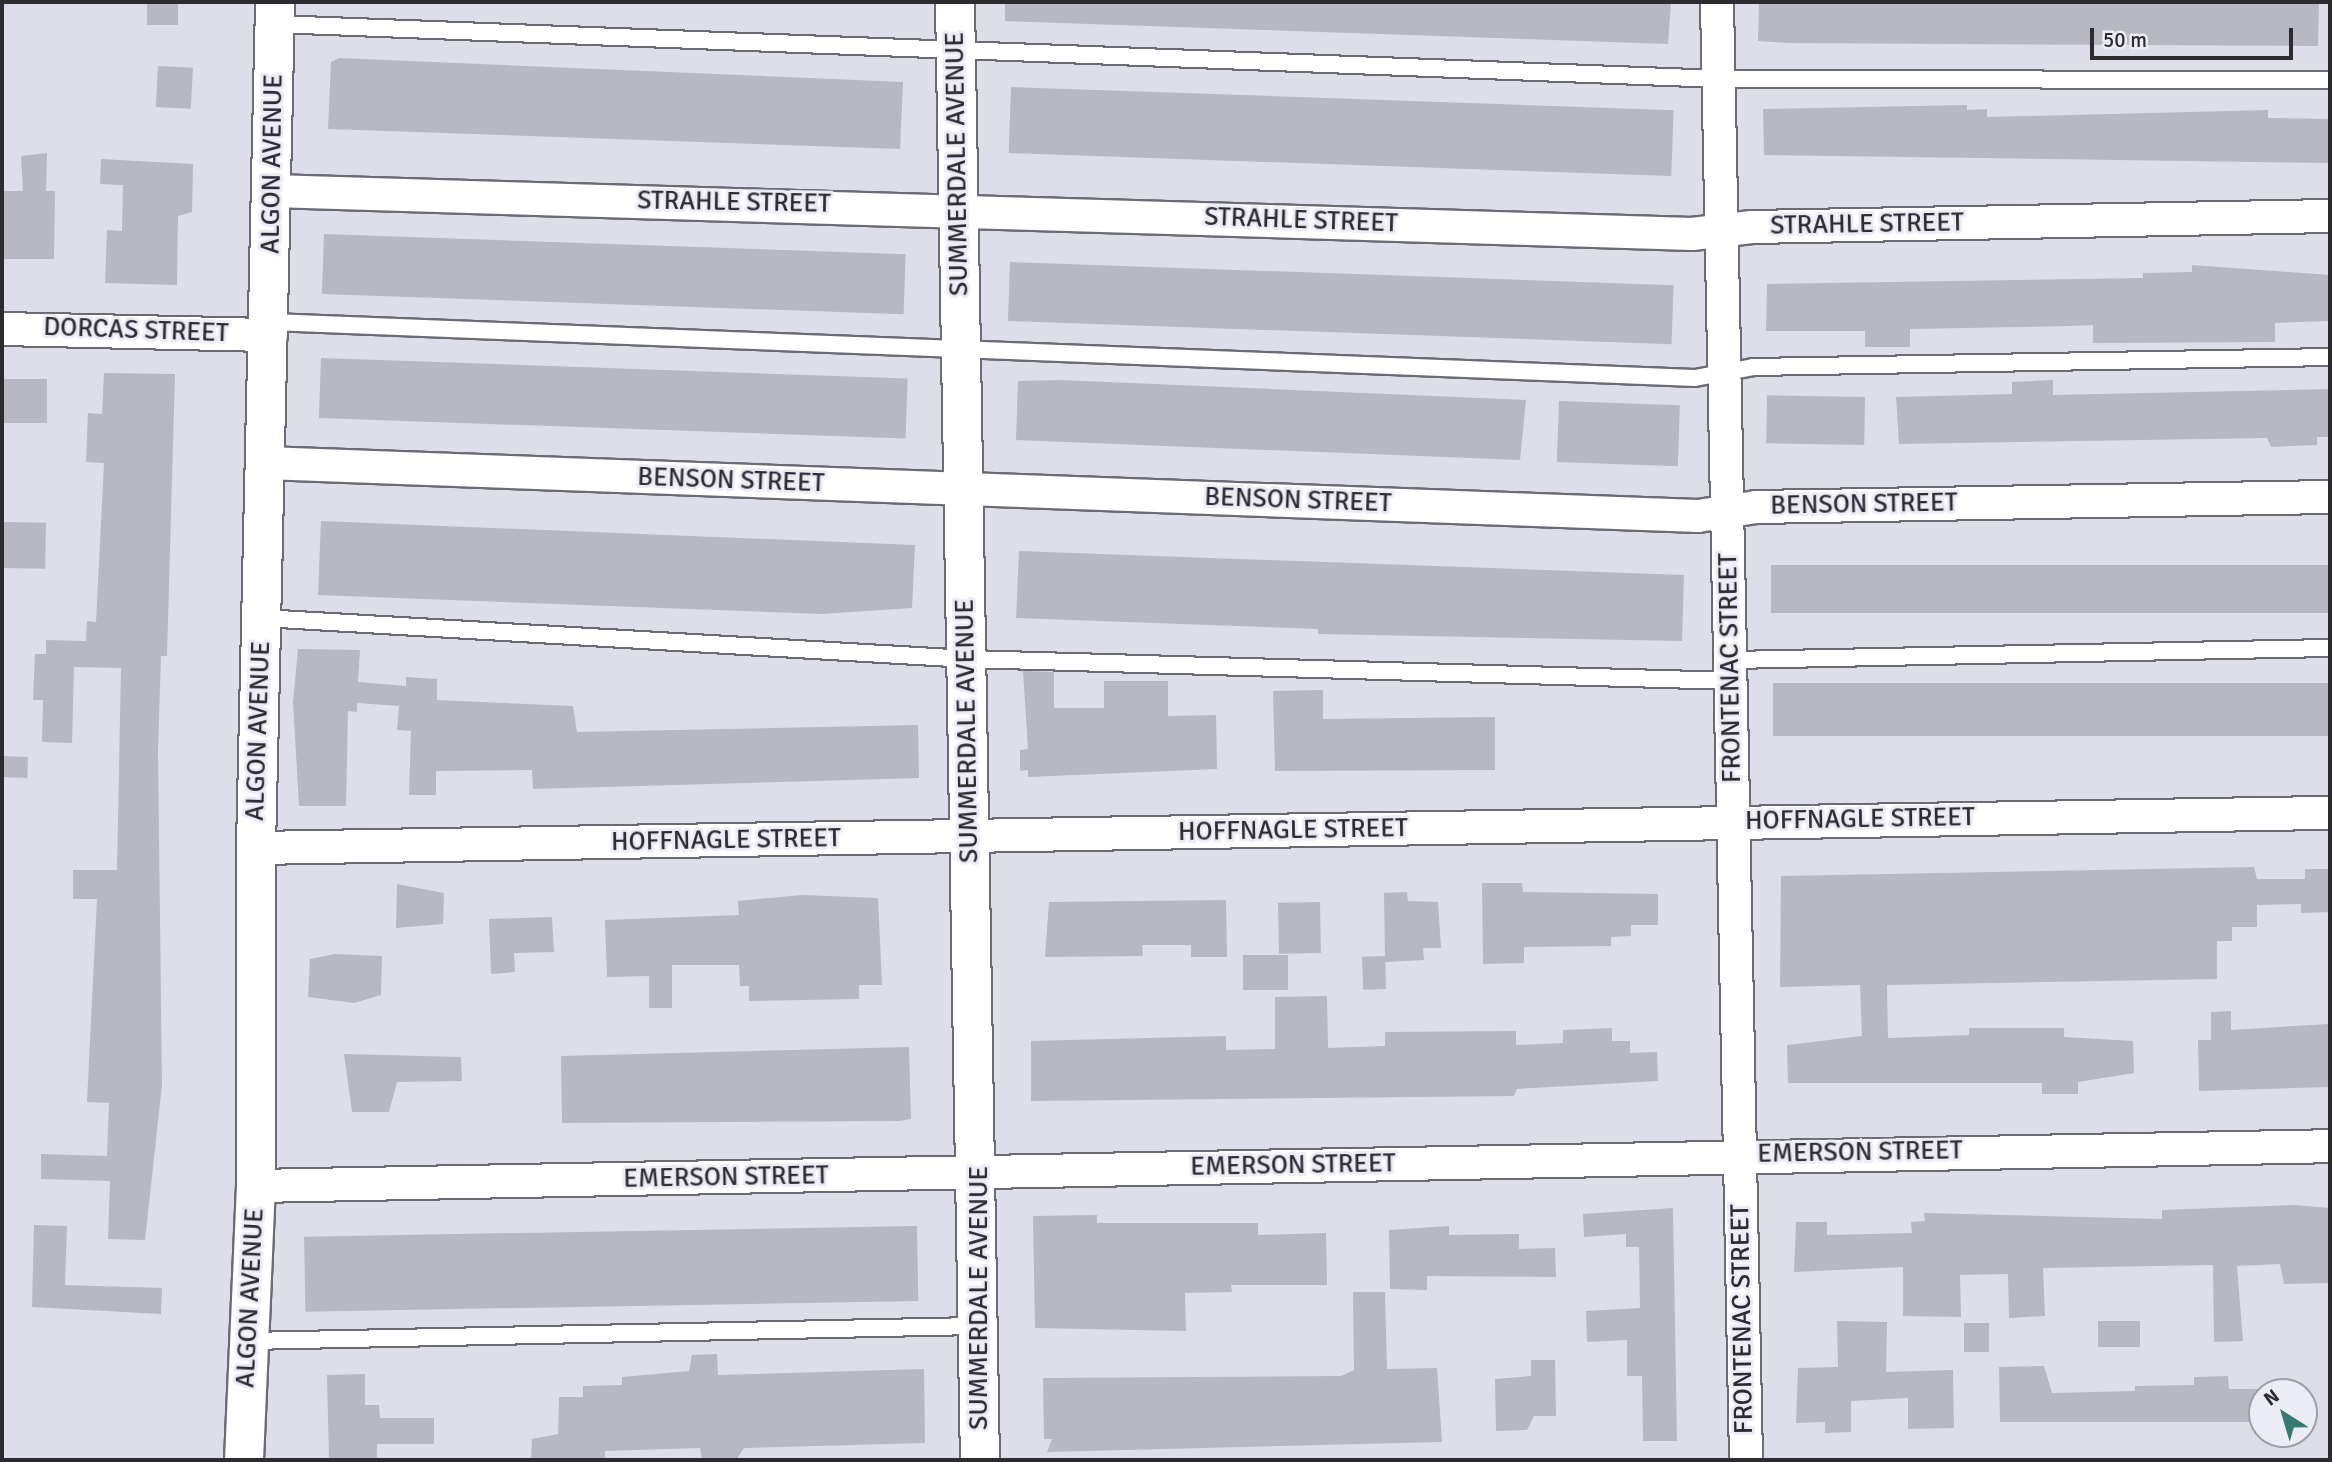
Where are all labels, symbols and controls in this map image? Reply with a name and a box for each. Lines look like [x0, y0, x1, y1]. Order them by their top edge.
scale bar [2094, 14, 2297, 58]
text: 50 m [2103, 27, 2147, 53]
street label: SUMMERDALE AVENUE [940, 32, 976, 296]
street label: ALGON AVENUE [256, 74, 290, 254]
street label: STRAHLE STREET [637, 186, 831, 220]
street label: STRAHLE STREET [1204, 202, 1398, 240]
street label: STRAHLE STREET [1770, 208, 1964, 242]
street label: DORCAS STREET [43, 312, 229, 350]
street label: BENSON STREET [637, 462, 825, 500]
street label: BENSON STREET [1204, 482, 1392, 520]
street label: BENSON STREET [1770, 488, 1958, 522]
street label: FRONTENAC STREET [1713, 553, 1749, 783]
street label: SUMMERDALE AVENUE [950, 599, 986, 863]
street label: ALGON AVENUE [240, 641, 278, 821]
street label: HOFFNAGLE STREET [1745, 802, 1975, 838]
street label: HOFFNAGLE STREET [1178, 813, 1408, 849]
street label: HOFFNAGLE STREET [611, 823, 841, 859]
street label: EMERSON STREET [1757, 1136, 1963, 1170]
street label: EMERSON STREET [1190, 1149, 1396, 1183]
street label: EMERSON STREET [623, 1161, 829, 1195]
street label: SUMMERDALE AVENUE [964, 1166, 996, 1430]
street label: FRONTENAC STREET [1725, 1204, 1761, 1434]
street label: ALGON AVENUE [231, 1207, 271, 1389]
north arrow [2248, 1378, 2318, 1448]
text: N [2259, 1384, 2284, 1411]

